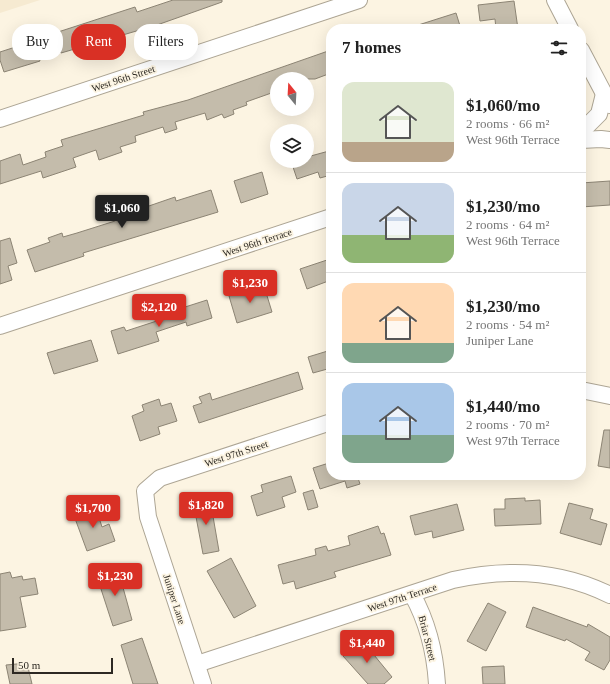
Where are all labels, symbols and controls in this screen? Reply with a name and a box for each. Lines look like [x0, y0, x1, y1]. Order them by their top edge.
chip: Buy [12, 24, 63, 60]
chip: Rent [71, 24, 126, 60]
chip: Filters [134, 24, 198, 60]
icon: filters [548, 37, 570, 59]
text: 7 homes [342, 38, 401, 57]
street label: West 96th Street [90, 63, 156, 94]
north arrow [270, 72, 314, 116]
map controls [270, 72, 314, 168]
text: $1,060/mo [466, 96, 540, 115]
icon: home [374, 98, 422, 146]
text: 2 rooms · 66 m² [466, 116, 549, 131]
button: layers [270, 124, 314, 168]
text: West 96th Terrace [466, 132, 560, 147]
pin: $1,060 [89, 195, 155, 229]
text: $1,230/mo [466, 197, 540, 216]
icon: home [374, 199, 422, 247]
text: $1,060 [104, 200, 140, 215]
text: 2 rooms · 64 m² [466, 217, 549, 232]
street label: West 96th Terrace [221, 226, 294, 259]
text: West 96th Terrace [466, 233, 560, 248]
pin: $1,230 [217, 270, 283, 304]
text: $1,230 [232, 275, 268, 290]
pin: $2,120 [126, 294, 192, 328]
text: $1,230/mo [466, 297, 540, 316]
text: $2,120 [141, 299, 177, 314]
icon: home [374, 299, 422, 347]
text: 2 rooms · 54 m² [466, 317, 549, 332]
text: Juniper Lane [466, 333, 534, 348]
text: $1,440/mo [466, 397, 540, 416]
icon: home [374, 399, 422, 447]
text: 2 rooms · 70 m² [466, 417, 549, 432]
text: West 97th Terrace [466, 433, 560, 448]
street label: West 97th Street [203, 438, 269, 469]
pin: $1,820 [173, 492, 239, 526]
pin: $1,700 [60, 495, 126, 529]
text: $1,820 [188, 497, 224, 512]
text: $1,700 [75, 500, 111, 515]
pin: $1,230 [82, 563, 148, 597]
text: $1,230 [97, 568, 133, 583]
street label: Juniper Lane [161, 573, 188, 626]
street label: West 97th Terrace [366, 581, 439, 614]
street label: Briar Street [417, 614, 439, 662]
pin: $1,440 [334, 630, 400, 664]
text: $1,440 [349, 635, 385, 650]
scale bar [12, 656, 113, 675]
text: 50 m [18, 659, 40, 671]

